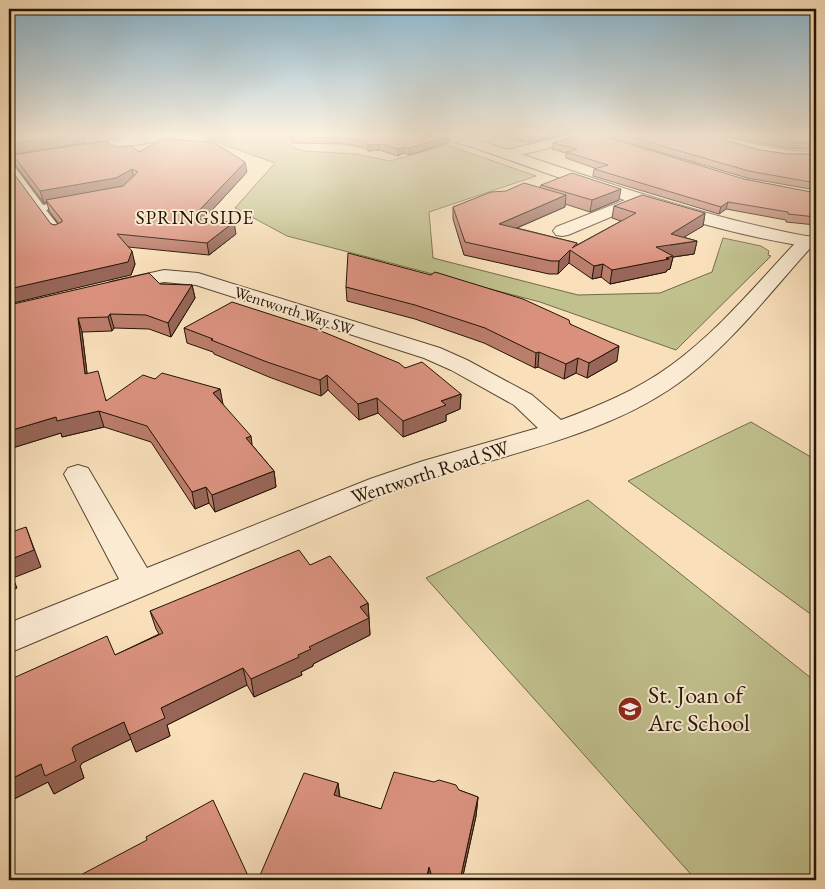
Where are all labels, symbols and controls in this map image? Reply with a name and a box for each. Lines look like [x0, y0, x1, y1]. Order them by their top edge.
district label: SPRINGSIDE [136, 205, 254, 230]
street label: Wentworth Way SW [231, 281, 357, 340]
street label: Wentworth Road SW [348, 434, 513, 510]
place label: St. Joan of Arc School [647, 679, 750, 738]
school or university icon: St. Joan of Arc School [617, 696, 643, 722]

